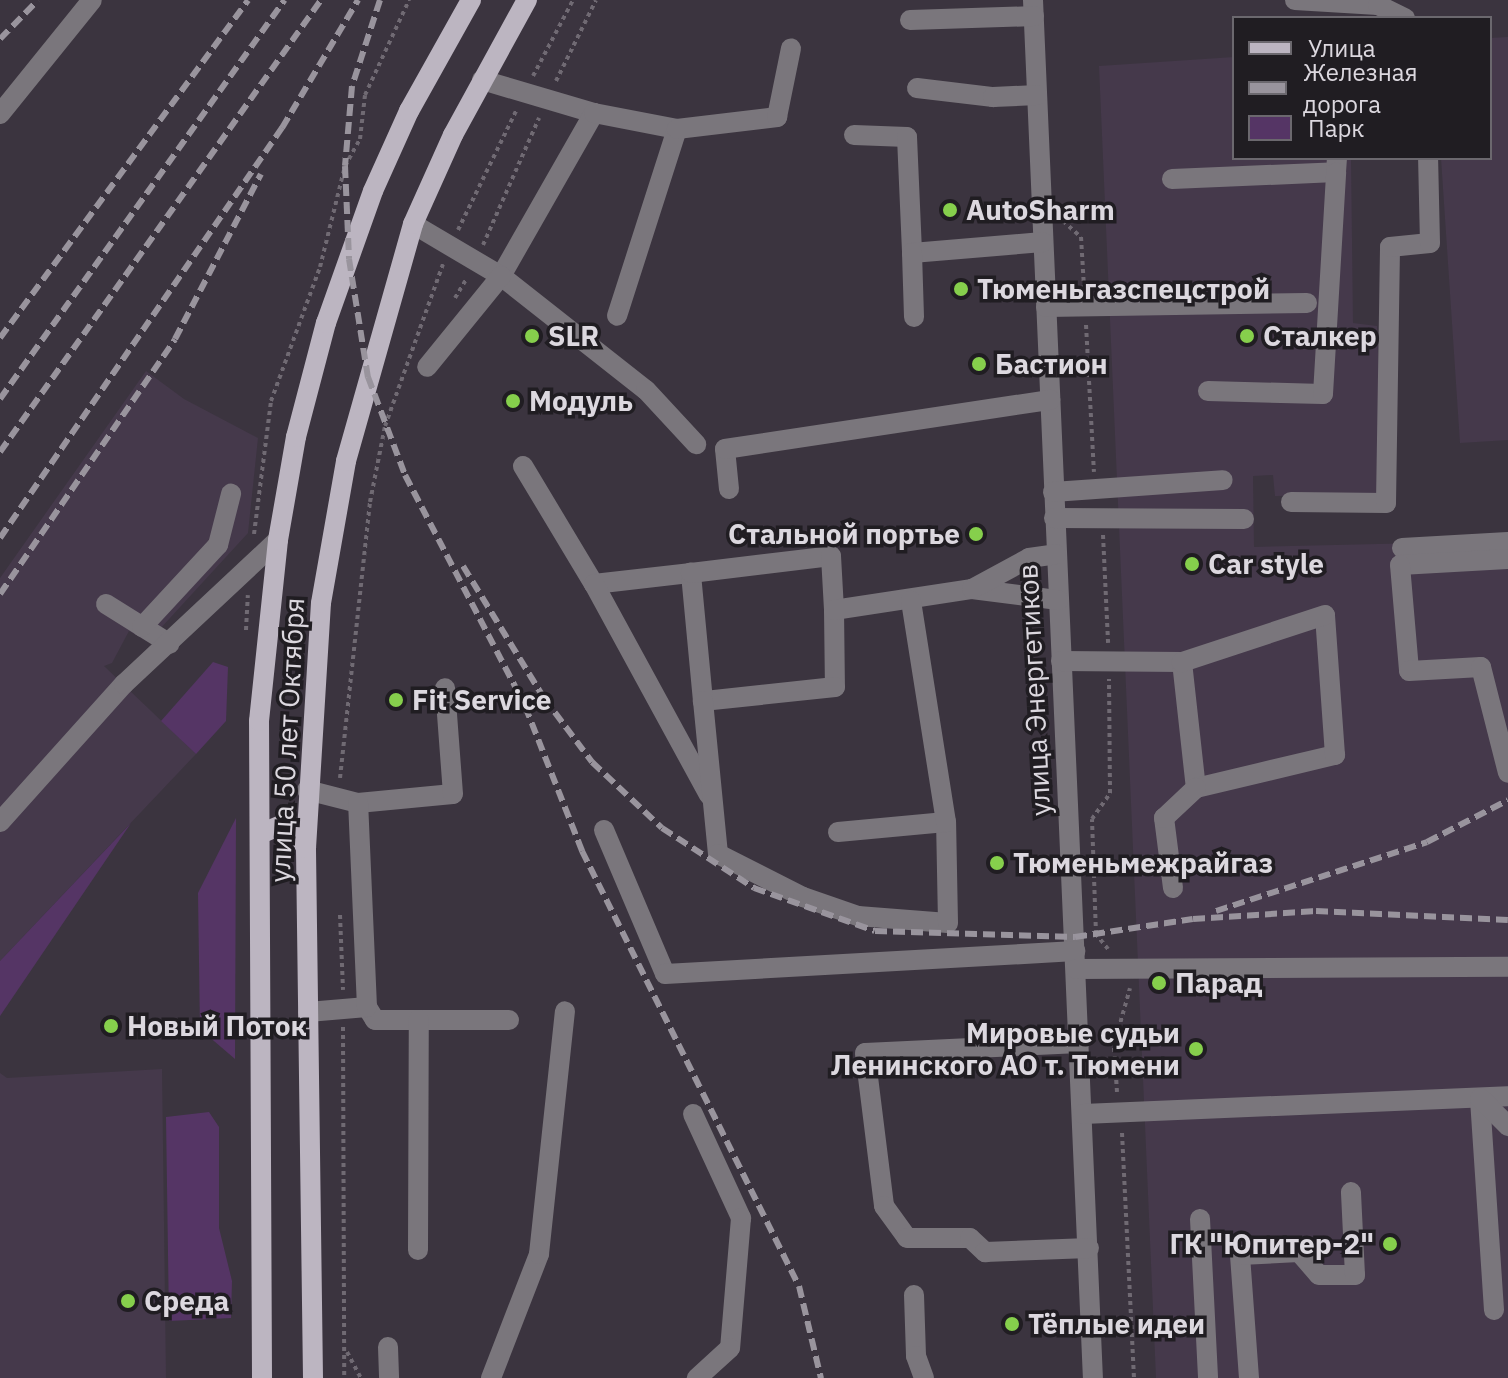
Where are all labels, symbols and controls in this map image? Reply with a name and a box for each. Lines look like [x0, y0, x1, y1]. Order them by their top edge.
legend [1232, 16, 1492, 160]
text: Улица [1308, 32, 1376, 64]
text: Железная дорога [1303, 56, 1418, 120]
text: Парк [1308, 112, 1365, 144]
place label: AutoSharm [966, 193, 1115, 227]
marker: AutoSharm [941, 201, 959, 219]
place label: Тюменьгазспецстрой [977, 272, 1270, 306]
marker: Тюменьгазспецстрой [952, 280, 970, 298]
place label: SLR [548, 319, 599, 353]
place label: Сталкер [1263, 319, 1377, 353]
marker: SLR [523, 327, 541, 345]
marker: Сталкер [1238, 327, 1256, 345]
place label: Бастион [995, 347, 1108, 381]
marker: Бастион [970, 355, 988, 373]
place label: Модуль [529, 384, 633, 418]
marker: Модуль [504, 392, 522, 410]
place label: Стальной портье [728, 517, 960, 551]
marker: Стальной портье [967, 525, 985, 543]
place label: Car style [1208, 547, 1324, 581]
marker: Car style [1183, 555, 1201, 573]
street label: улица Энергетиков [1011, 563, 1057, 817]
street label: улица 50 лет Октября [263, 597, 311, 883]
place label: Fit Service [412, 683, 552, 717]
marker: Fit Service [387, 691, 405, 709]
place label: Тюменьмежрайгаз [1013, 846, 1273, 880]
marker: Тюменьмежрайгаз [988, 854, 1006, 872]
place label: Парад [1175, 966, 1262, 1000]
marker: Парад [1150, 974, 1168, 992]
place label: Новый Поток [127, 1009, 307, 1043]
place label: Мировые судьи Ленинского АО т. Тюмени [831, 1016, 1180, 1082]
marker: Новый Поток [102, 1017, 120, 1035]
marker: Мировые судьи Ленинского АО т. Тюмени [1187, 1040, 1205, 1058]
place label: ГК "Юпитер-2" [1169, 1227, 1374, 1261]
marker: ГК "Юпитер-2" [1381, 1235, 1399, 1253]
place label: Среда [144, 1284, 229, 1318]
marker: Среда [119, 1292, 137, 1310]
place label: Тёплые идеи [1028, 1307, 1205, 1341]
marker: Тёплые идеи [1003, 1315, 1021, 1333]

